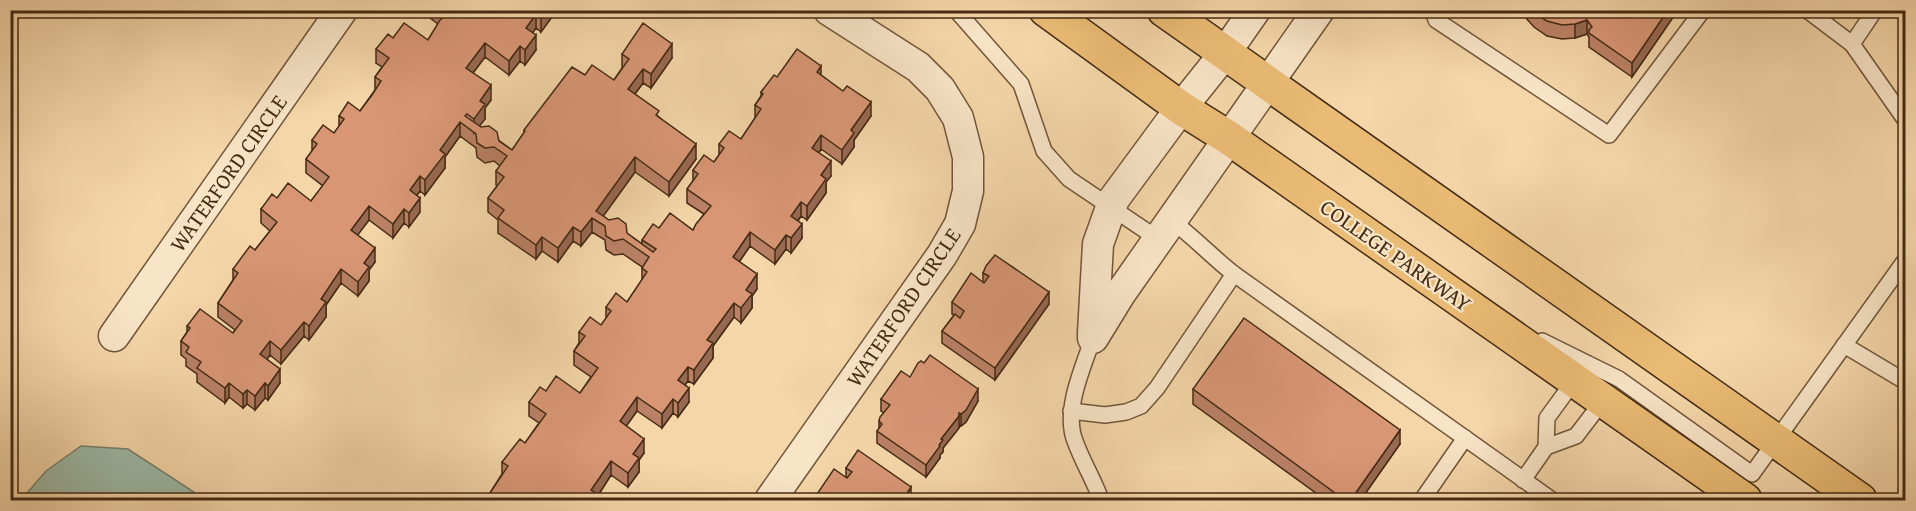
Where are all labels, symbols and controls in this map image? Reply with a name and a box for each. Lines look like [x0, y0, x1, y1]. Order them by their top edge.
street label: WATERFORD CIRCLE [162, 88, 294, 258]
street label: COLLEGE PARKWAY [1314, 191, 1478, 319]
street label: WATERFORD CIRCLE [838, 221, 968, 393]

